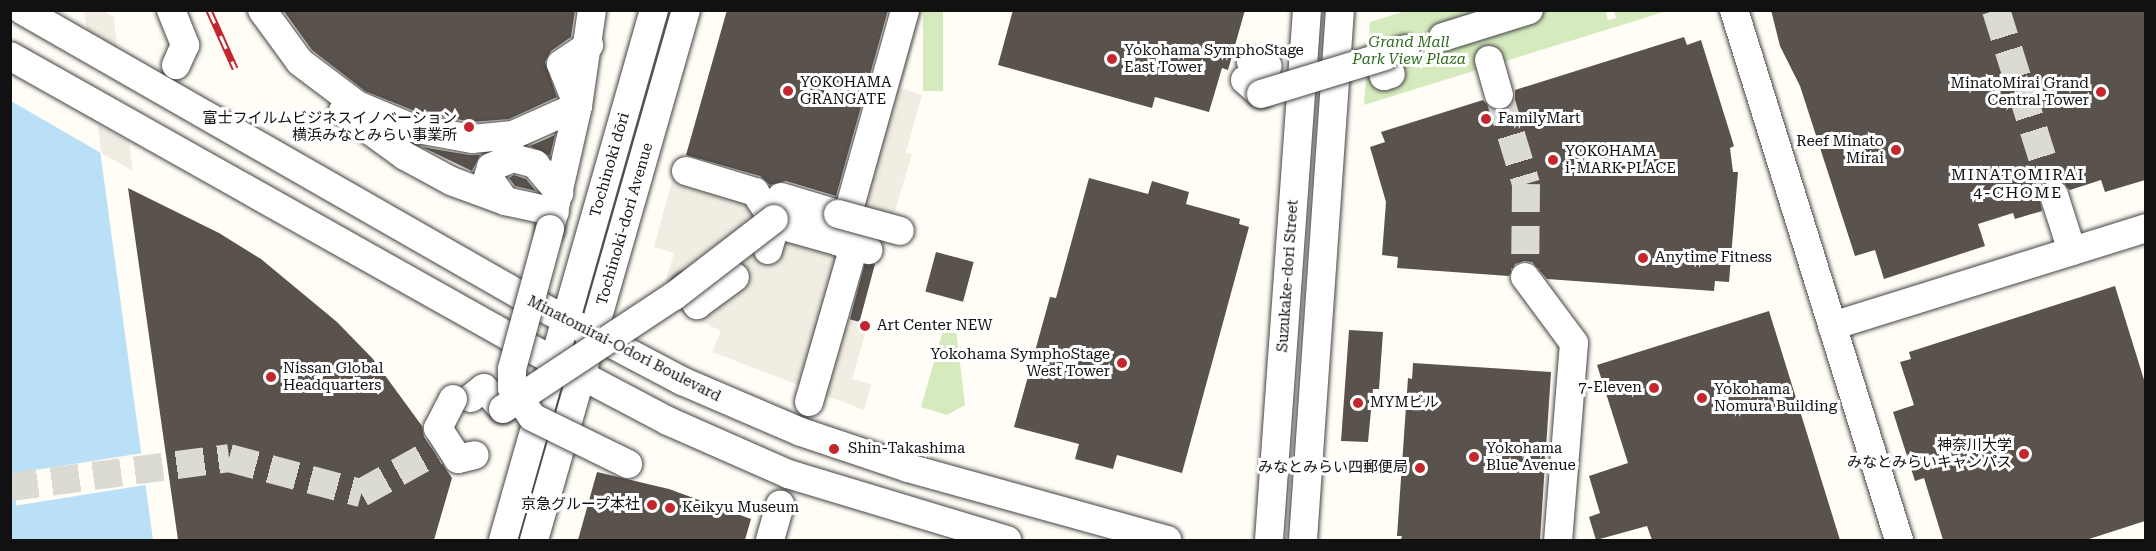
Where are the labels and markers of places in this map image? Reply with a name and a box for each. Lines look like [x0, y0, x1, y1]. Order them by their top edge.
place label: Yokohama SymphoStage East Tower [1124, 41, 1304, 76]
marker: Yokohama SymphoStage East Tower [1105, 52, 1119, 66]
place label: YOKOHAMA GRANGATE [800, 73, 892, 108]
place label: MinatoMirai Grand Central Tower [1951, 74, 2089, 109]
marker: YOKOHAMA GRANGATE [781, 84, 795, 98]
marker: MinatoMirai Grand Central Tower [2094, 85, 2108, 99]
place label: 富士フイルムビジネスイノベーション 横浜みなとみらい事業所 [202, 109, 457, 144]
place label: FamilyMart [1498, 110, 1581, 128]
marker: FamilyMart [1479, 112, 1493, 126]
marker: 富士フイルムビジネスイノベーション 横浜みなとみらい事業所 [462, 120, 476, 134]
place label: Reef Minato Mirai [1796, 132, 1884, 167]
place label: YOKOHAMA i-MARK PLACE [1565, 142, 1676, 177]
marker: Reef Minato Mirai [1889, 143, 1903, 157]
marker: YOKOHAMA i-MARK PLACE [1546, 153, 1560, 167]
place label: Anytime Fitness [1655, 249, 1772, 267]
marker: Anytime Fitness [1636, 251, 1650, 265]
place label: Art Center NEW [877, 317, 992, 335]
marker: Art Center NEW [858, 319, 872, 333]
place label: Yokohama SymphoStage West Tower [930, 345, 1110, 380]
marker: Yokohama SymphoStage West Tower [1115, 356, 1129, 370]
place label: Nissan Global Headquarters [283, 359, 383, 394]
marker: Nissan Global Headquarters [264, 370, 278, 384]
place label: 7-Eleven [1578, 379, 1642, 397]
place label: Yokohama Nomura Building [1714, 380, 1837, 415]
marker: 7-Eleven [1647, 381, 1661, 395]
marker: Yokohama Nomura Building [1695, 391, 1709, 405]
place label: MYMビル [1370, 394, 1439, 412]
marker: MYMビル [1351, 396, 1365, 410]
place label: 神奈川大学 みなとみらいキャンパス [1847, 436, 2012, 471]
place label: Yokohama Blue Avenue [1486, 439, 1576, 474]
marker: Shin-Takashima [825, 440, 843, 458]
place label: Shin-Takashima [848, 440, 965, 458]
marker: 神奈川大学 みなとみらいキャンパス [2017, 447, 2031, 461]
marker: Yokohama Blue Avenue [1467, 450, 1481, 464]
place label: みなとみらい四郵便局 [1258, 459, 1408, 477]
marker: みなとみらい四郵便局 [1413, 461, 1427, 475]
place label: 京急グループ本社 [520, 496, 640, 514]
marker: 京急グループ本社 [645, 498, 659, 512]
place label: Keikyu Museum [682, 499, 799, 517]
marker: Keikyu Museum [663, 501, 677, 515]

